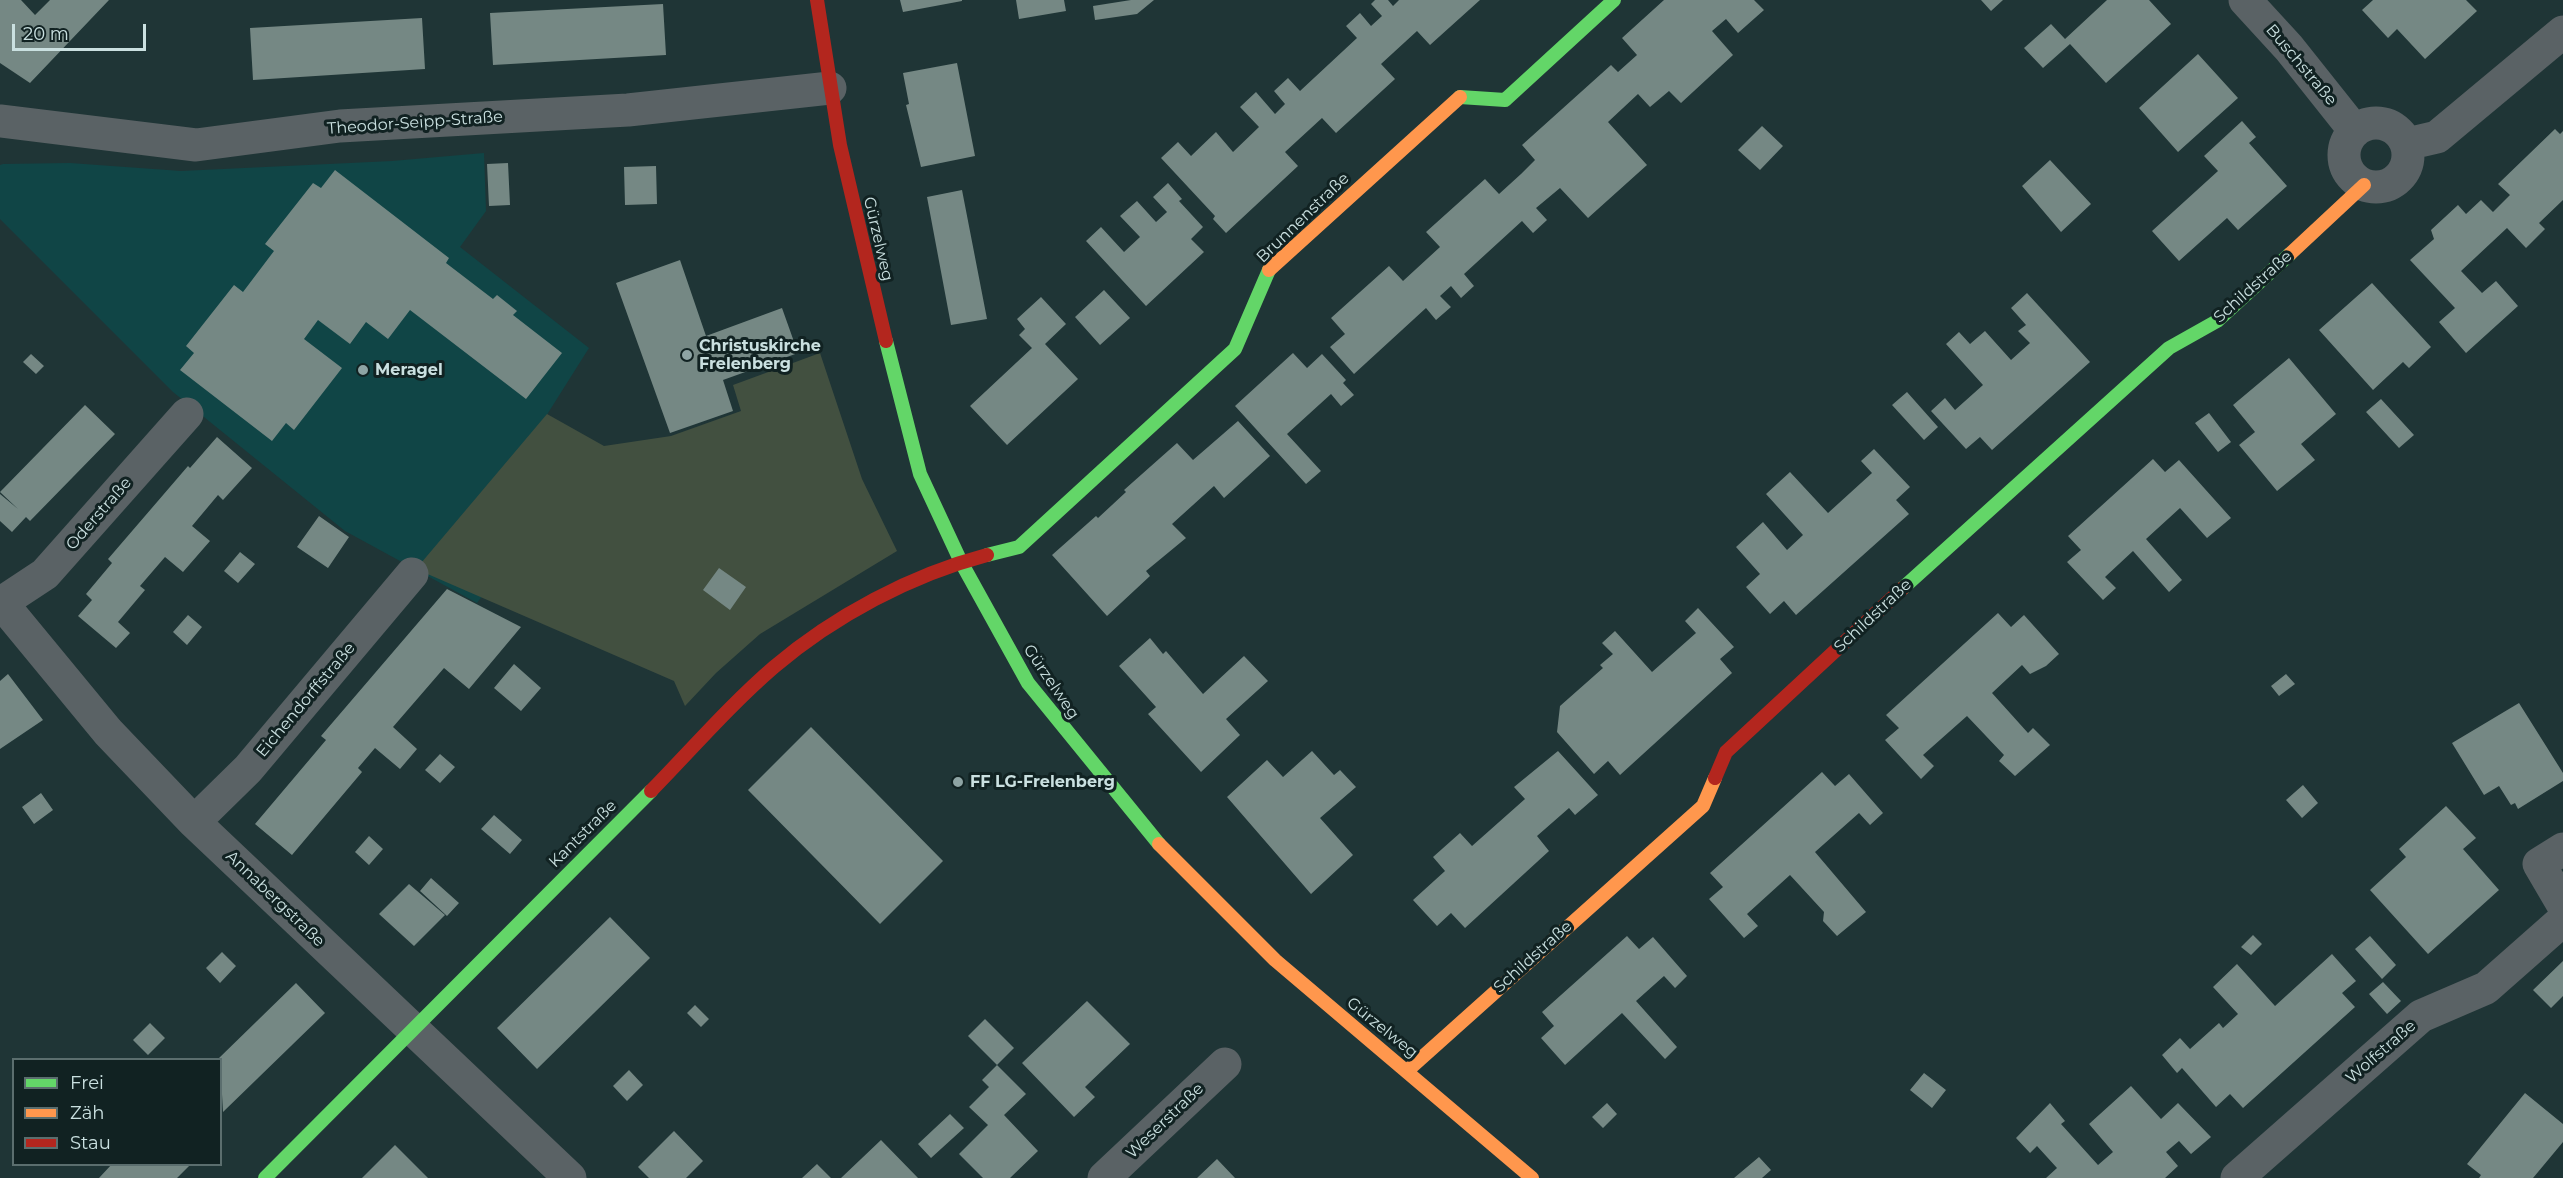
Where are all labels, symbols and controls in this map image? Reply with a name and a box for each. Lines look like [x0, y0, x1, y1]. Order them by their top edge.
scale bar [15, 12, 148, 50]
street label: Buschstraße [2261, 20, 2341, 110]
text: 20 m [23, 23, 69, 45]
street label: Theodor-Seipp-Straße [327, 107, 503, 139]
street label: Brunnenstraße [1253, 169, 1353, 267]
street label: Gürzelweg [859, 195, 897, 283]
street label: Schildstraße [2210, 247, 2296, 327]
place label: Christuskirche Frelenberg [699, 336, 821, 374]
marker: Christuskirche Frelenberg [680, 348, 694, 362]
place label: Meragel [375, 360, 443, 380]
marker: Meragel [356, 363, 370, 377]
street label: Oderstraße [62, 474, 136, 554]
street label: Schildstraße [1830, 575, 1916, 657]
street label: Eichendorffstraße [253, 639, 359, 761]
street label: Gürzelweg [1019, 641, 1083, 723]
place label: FF LG-Frelenberg [970, 772, 1115, 792]
marker: FF LG-Frelenberg [951, 775, 965, 789]
street label: Kantstraße [545, 796, 621, 872]
street label: Annabergstraße [222, 847, 328, 951]
street label: Schildstraße [1490, 917, 1576, 997]
street label: Gürzelweg [1343, 993, 1421, 1063]
street label: Wolfstraße [2342, 1016, 2420, 1088]
legend [12, 1058, 222, 1166]
text: Frei [70, 1072, 104, 1094]
street label: Weserstraße [1122, 1079, 1208, 1163]
text: Zäh [70, 1102, 105, 1124]
text: Stau [70, 1132, 111, 1154]

